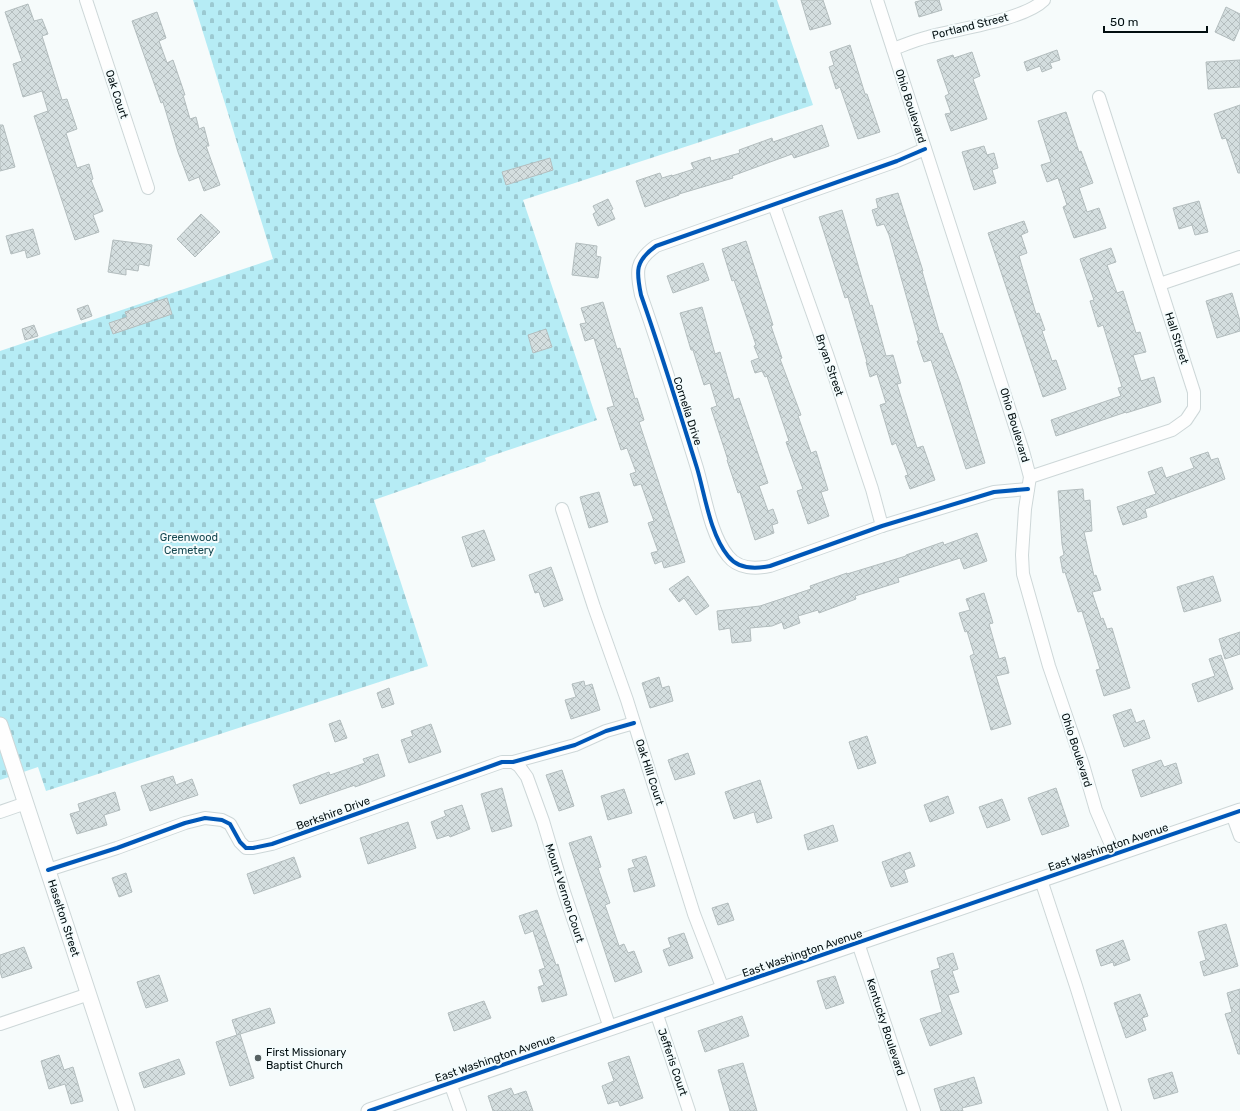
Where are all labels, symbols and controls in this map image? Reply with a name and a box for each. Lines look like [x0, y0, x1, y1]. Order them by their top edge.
scale bar [1104, 8, 1207, 34]
street label: Portland Street [931, 11, 1010, 42]
text: 50 m [1110, 15, 1138, 29]
street label: Ohio Boulevard [892, 67, 929, 145]
street label: Oak Court [103, 68, 131, 121]
street label: Hall Street [1162, 311, 1191, 366]
street label: Bryan Street [813, 332, 846, 398]
street label: Cornelia Drive [670, 375, 705, 447]
street label: Ohio Boulevard [997, 386, 1032, 464]
park label: Greenwood Cemetery [160, 531, 218, 557]
street label: Ohio Boulevard [1058, 711, 1095, 789]
street label: Oak Hill Court [633, 737, 667, 808]
street label: Berkshire Drive [294, 794, 372, 833]
street label: East Washington Avenue [1046, 821, 1170, 874]
street label: Mount Vernon Court [542, 842, 587, 945]
street label: Haselton Street [45, 878, 82, 959]
street label: East Washington Avenue [740, 927, 864, 980]
street label: Kentucky Boulevard [864, 977, 907, 1078]
street label: Jefferis Court [655, 1027, 690, 1098]
street label: East Washington Avenue [433, 1032, 557, 1085]
place label: First Missionary Baptist Church [266, 1046, 346, 1072]
marker: First Missionary Baptist Church [253, 1053, 263, 1063]

